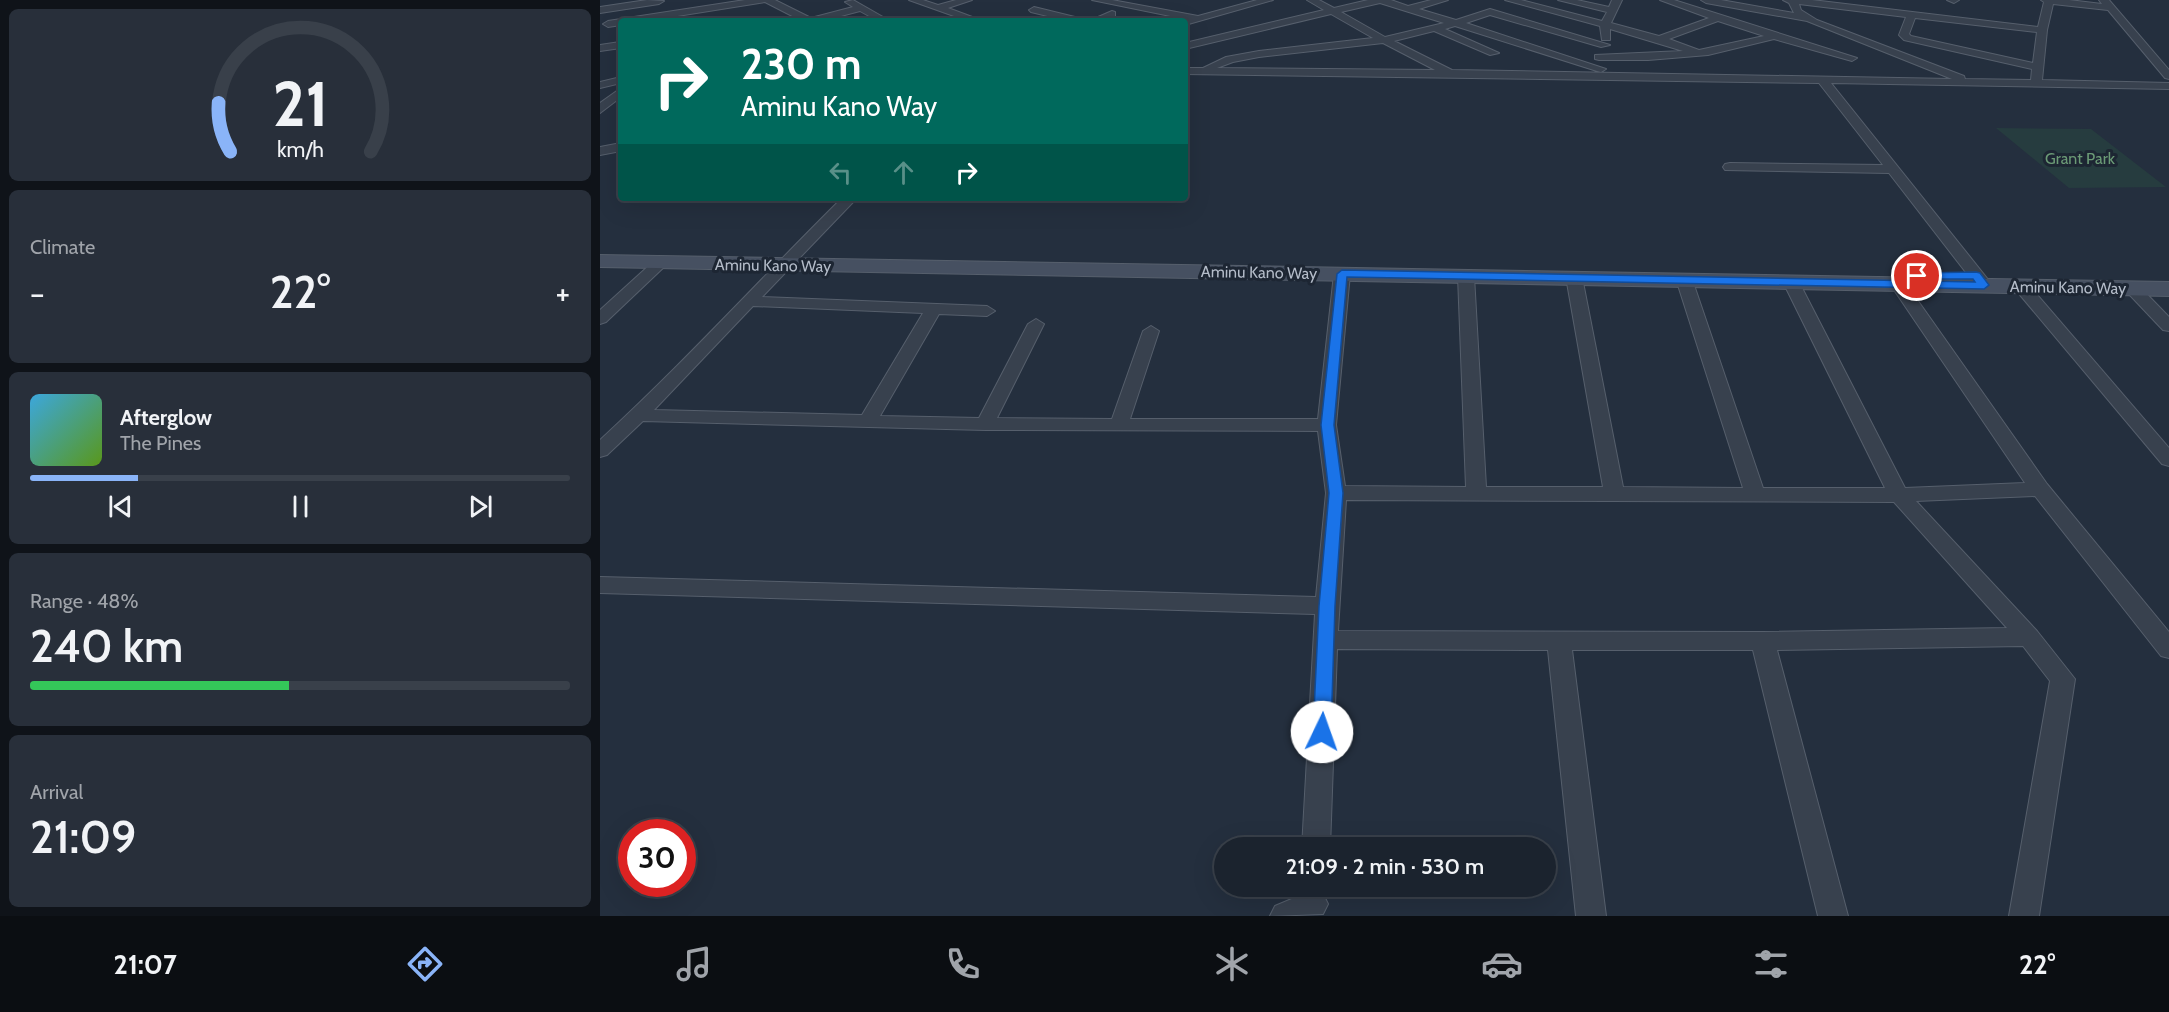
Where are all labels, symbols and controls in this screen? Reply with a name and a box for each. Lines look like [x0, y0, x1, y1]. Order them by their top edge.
text: 230 m [741, 38, 861, 90]
icon: right [642, 42, 720, 120]
text: 21 [272, 66, 328, 142]
text: Aminu Kano Way [741, 90, 937, 123]
text: km/h [277, 137, 323, 163]
park label: Grant Park [2045, 149, 2116, 168]
icon: left [824, 156, 857, 189]
icon: ahead [887, 156, 920, 189]
icon: right [950, 156, 983, 189]
text: Climate [30, 235, 95, 259]
pin [1891, 250, 1942, 301]
street label: Aminu Kano Way [715, 255, 831, 276]
icon: arrive [1900, 259, 1933, 292]
street label: Aminu Kano Way [1201, 262, 1317, 283]
text: 22° [270, 265, 330, 319]
text: − [30, 273, 45, 313]
text: + [555, 273, 570, 313]
street label: Aminu Kano Way [2010, 277, 2126, 298]
text: Afterglow [120, 404, 212, 431]
text: The Pines [120, 431, 201, 455]
icon: previous [104, 490, 137, 523]
icon: pause [284, 490, 317, 523]
icon: next [464, 490, 497, 523]
text: Range · 48% [30, 589, 138, 613]
text: 240 km [30, 619, 183, 673]
position arrow [1290, 700, 1354, 764]
text: Arrival [30, 780, 83, 804]
text: 21:09 [30, 810, 136, 864]
speed limit sign: 30 [618, 819, 696, 897]
text: 21:09 · 2 min · 530 m [1286, 853, 1484, 880]
icon: directions [404, 943, 446, 985]
icon: music [673, 943, 715, 985]
icon: phone [942, 943, 984, 985]
icon: climate [1211, 943, 1253, 985]
icon: car [1481, 943, 1523, 985]
icon: filters [1750, 943, 1792, 985]
text: 21:07 [114, 948, 177, 981]
text: 22° [2019, 948, 2055, 981]

